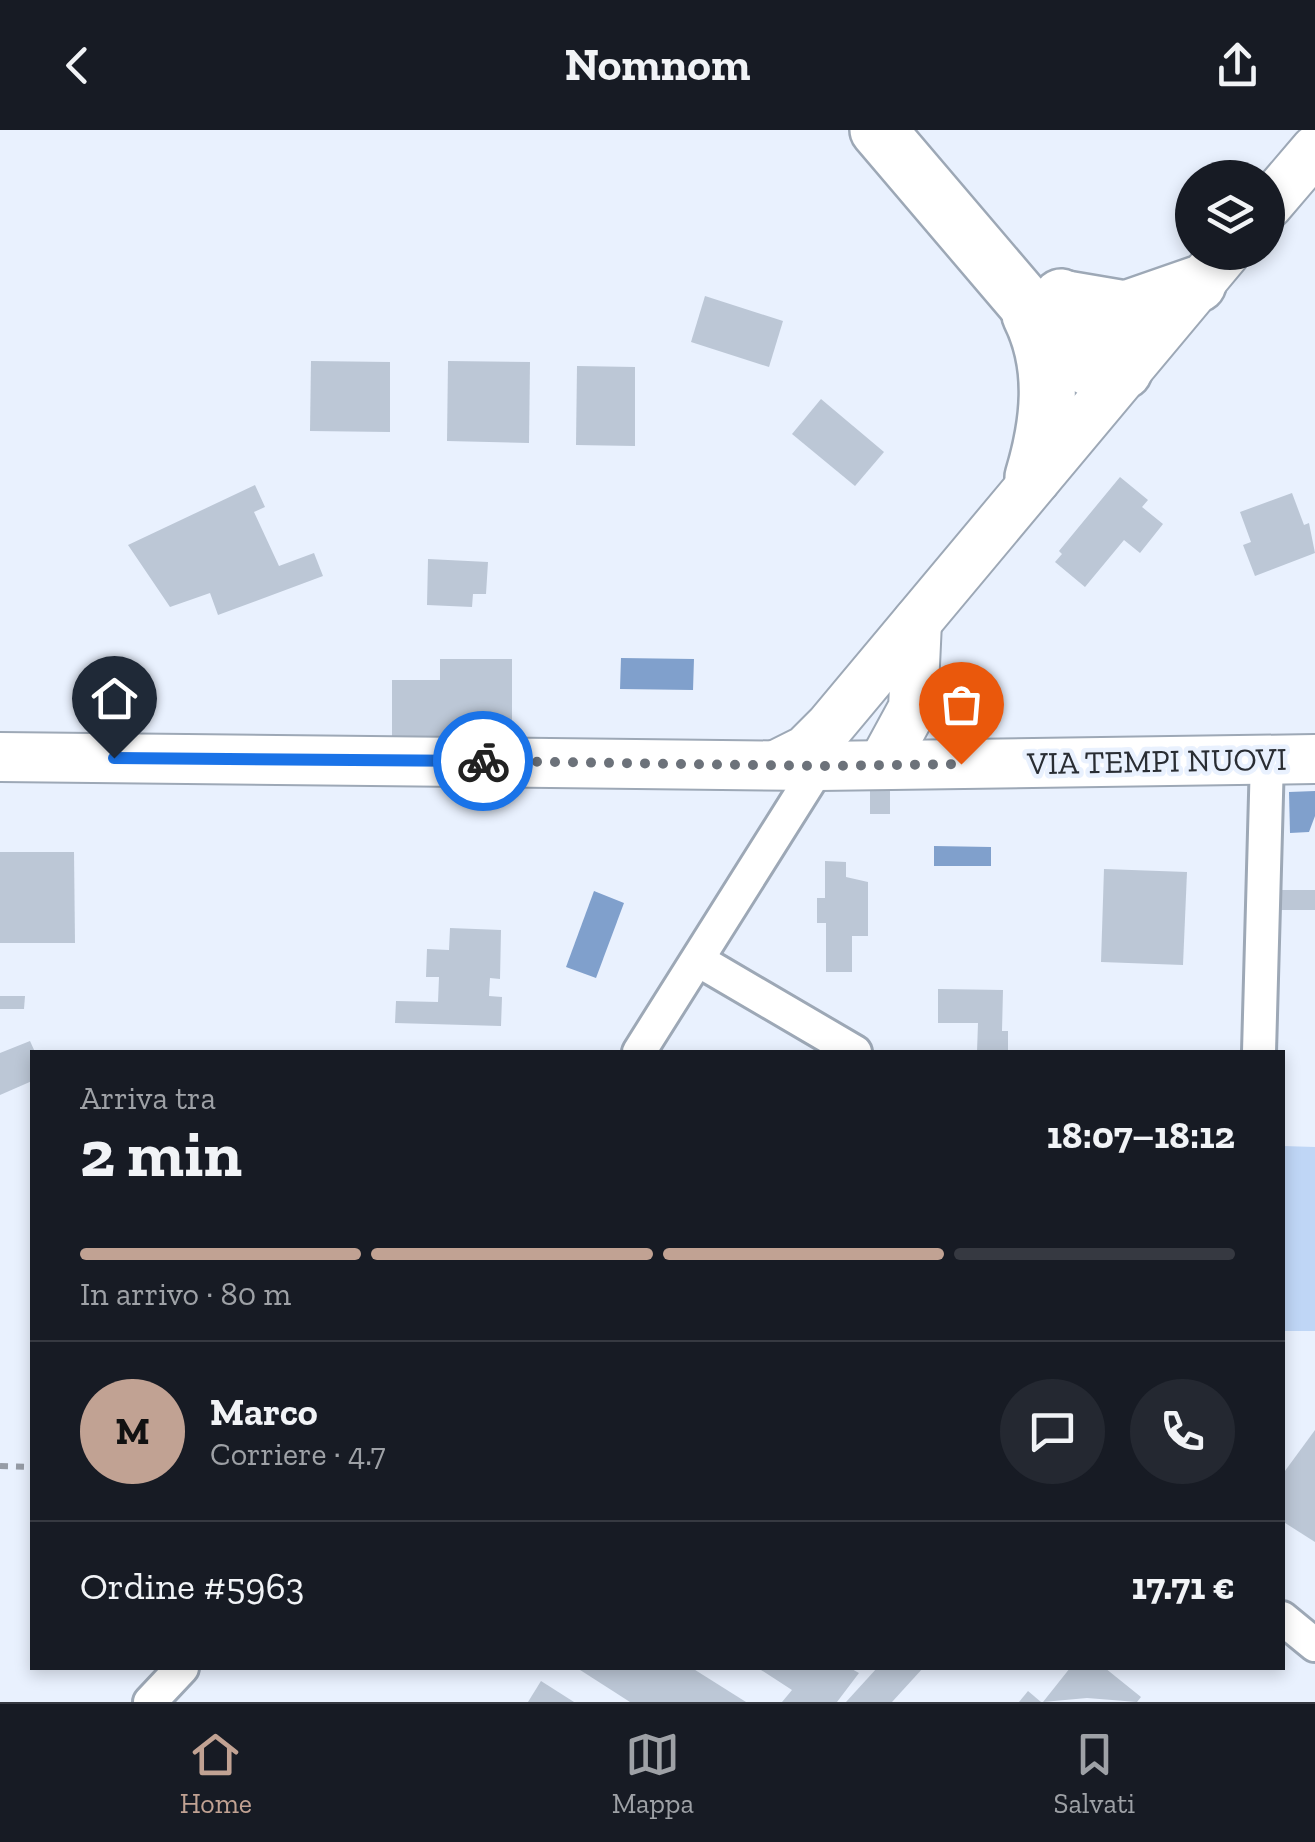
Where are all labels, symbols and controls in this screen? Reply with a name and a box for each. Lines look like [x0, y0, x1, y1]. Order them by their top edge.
icon: back [50, 38, 105, 93]
text: Nomnom [565, 38, 750, 92]
icon: share [1210, 38, 1265, 93]
map controls [1175, 160, 1285, 270]
button: layers [1175, 160, 1285, 270]
pin [72, 656, 157, 759]
pin [919, 662, 1004, 765]
icon: home [87, 671, 142, 726]
icon: bag [934, 677, 989, 732]
courier [433, 711, 533, 811]
icon: bike [456, 734, 511, 789]
street label: VIA TEMPI NUOVI [1026, 740, 1287, 782]
text: Arriva tra [80, 1079, 216, 1117]
text: 18:07–18:12 [1047, 1112, 1235, 1158]
text: 2 min [80, 1115, 242, 1193]
text: In arrivo · 80 m [80, 1275, 291, 1313]
button: chat [1000, 1379, 1105, 1484]
button: phone [1130, 1379, 1235, 1484]
text: Marco [210, 1389, 318, 1435]
text: M [115, 1408, 150, 1454]
text: Corriere · 4.7 [210, 1435, 386, 1473]
text: Ordine #5963 [80, 1563, 304, 1609]
text: 17.71 € [1132, 1563, 1235, 1609]
tab: Home [180, 1727, 252, 1820]
tab: Mappa [612, 1727, 694, 1820]
tab: Salvati [1054, 1727, 1135, 1820]

